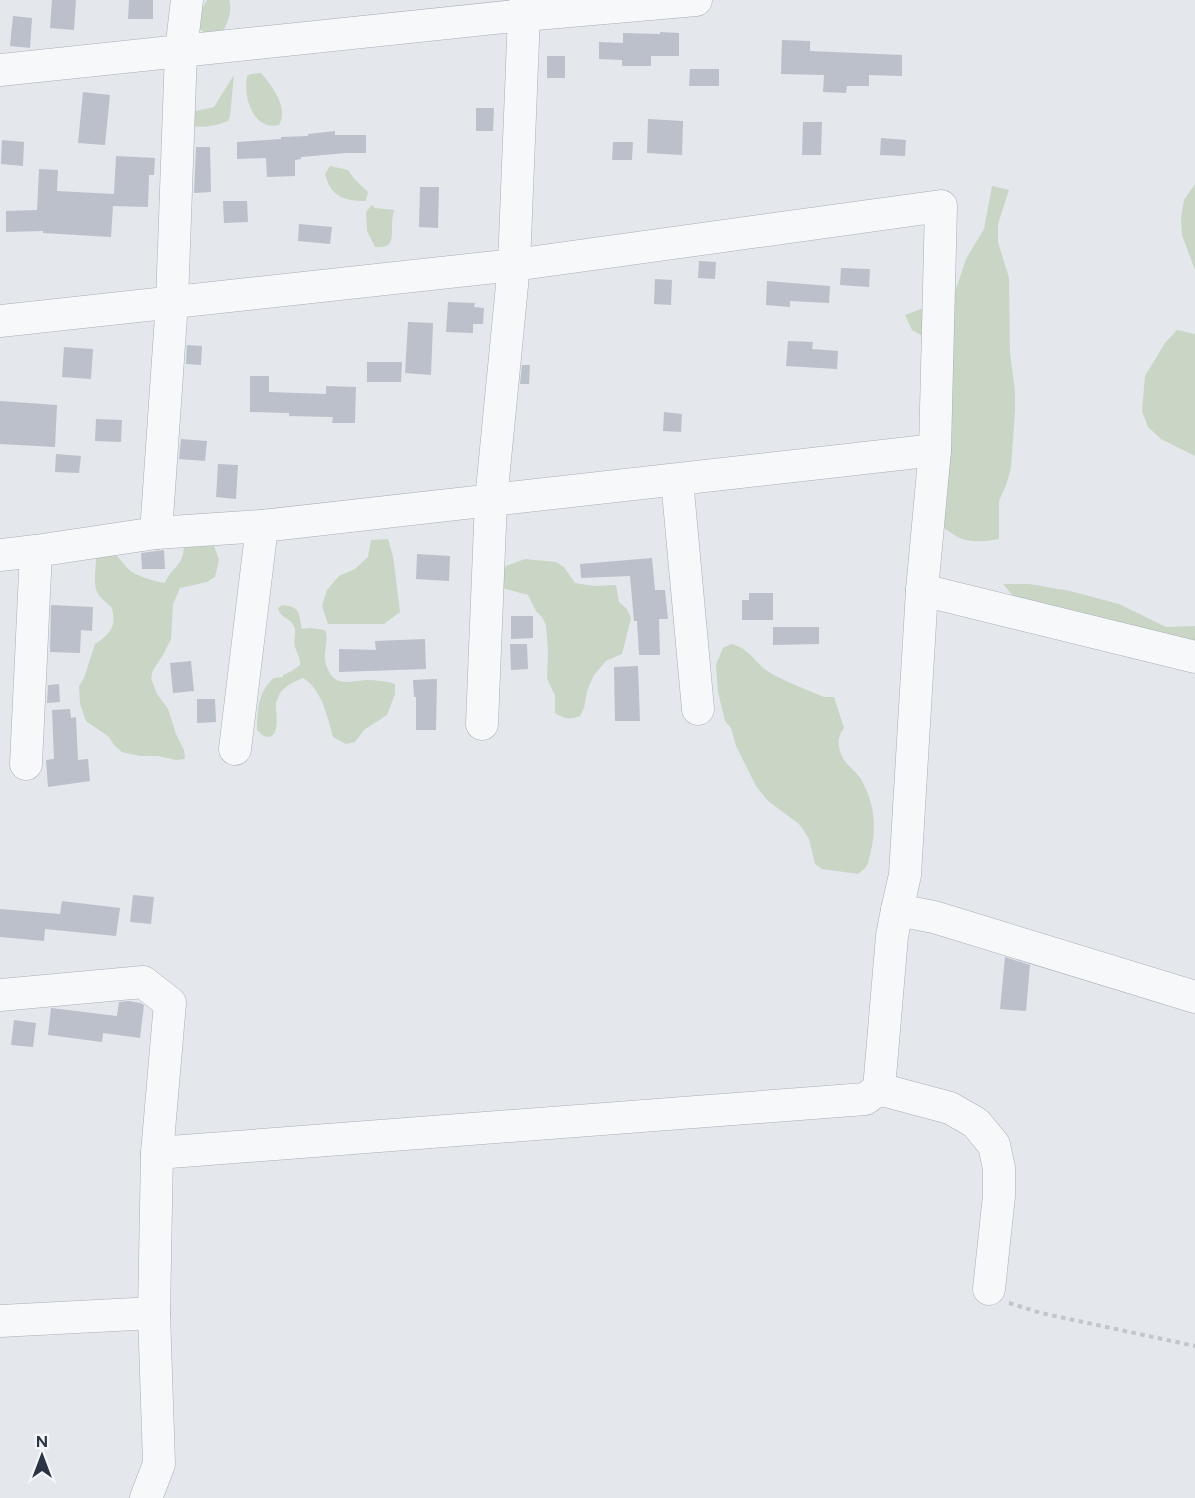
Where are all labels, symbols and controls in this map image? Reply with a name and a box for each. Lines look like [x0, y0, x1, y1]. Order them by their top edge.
north arrow [12, 1426, 72, 1486]
text: N [36, 1432, 48, 1451]

